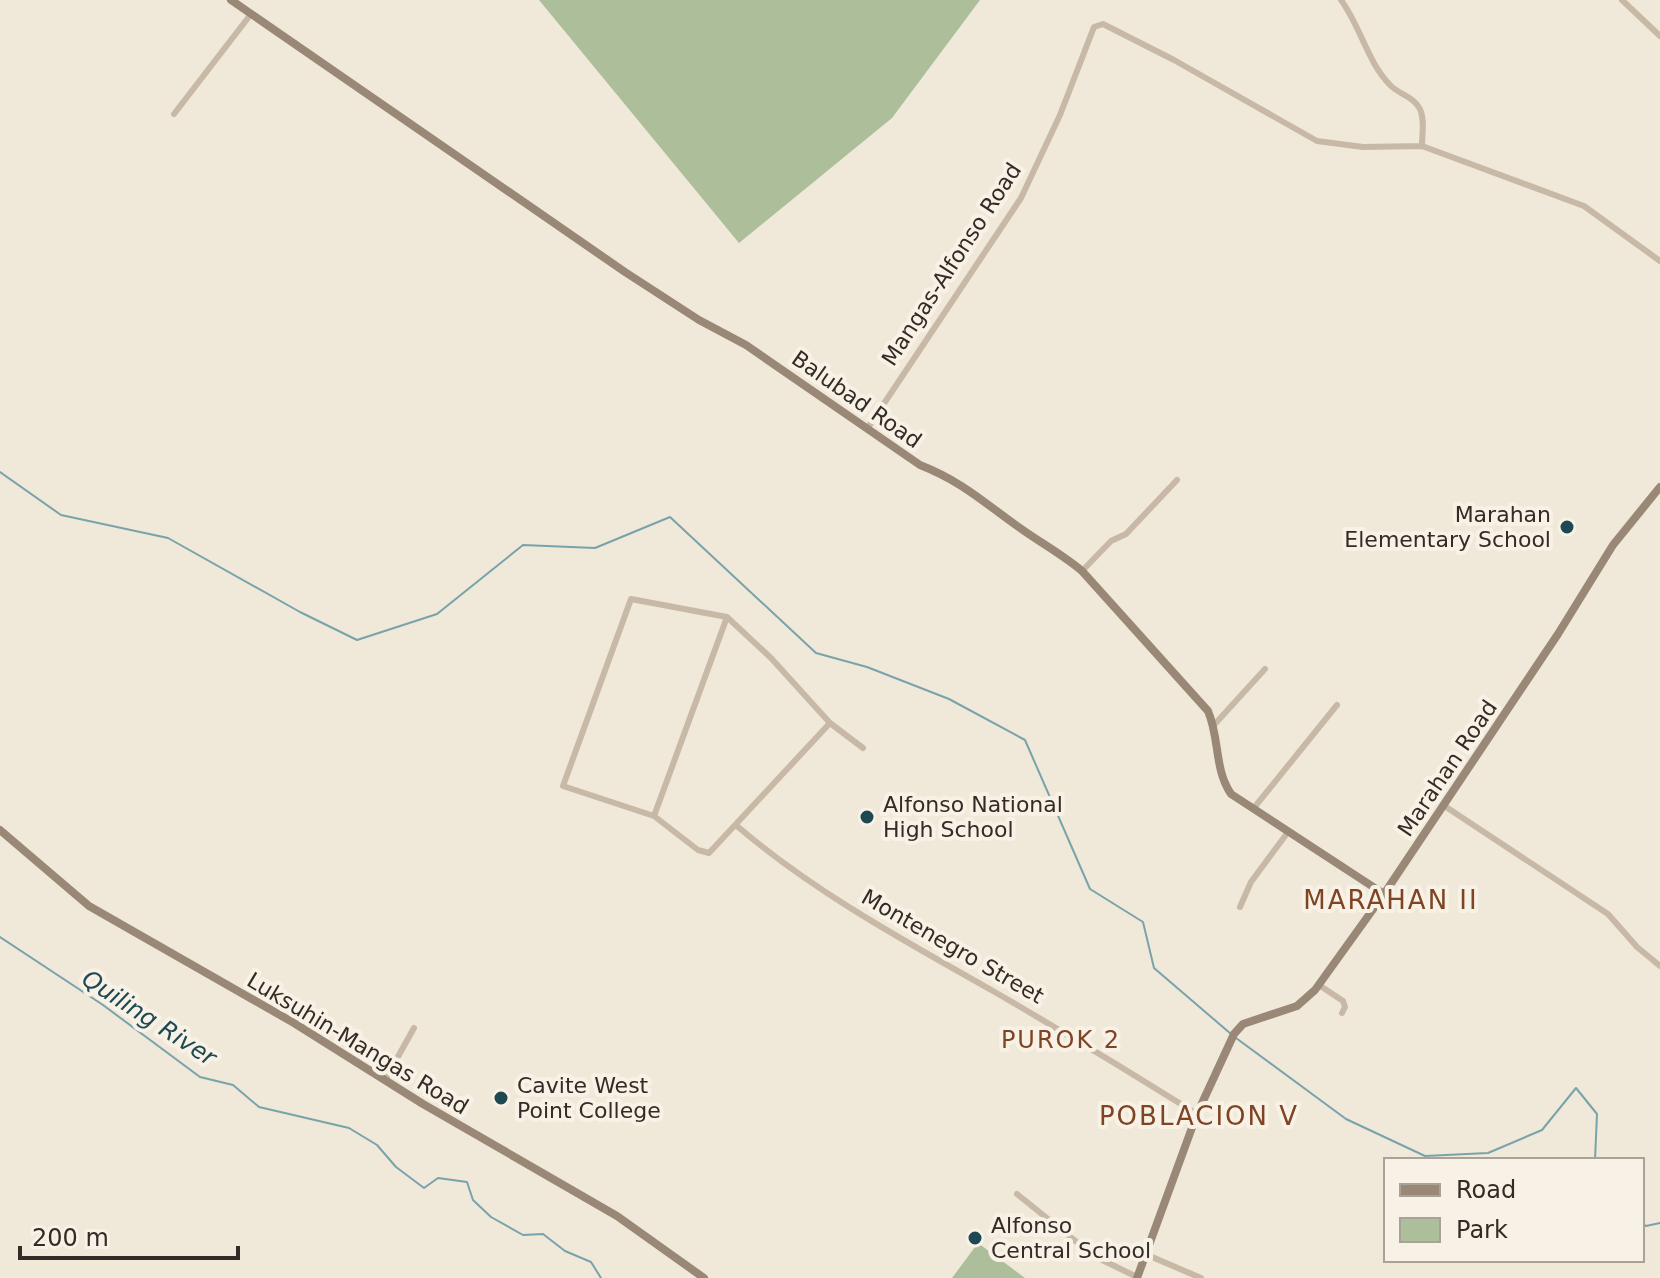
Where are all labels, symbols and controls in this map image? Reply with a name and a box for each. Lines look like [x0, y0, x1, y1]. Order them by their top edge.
street label: Mangas-Alfonso Road [877, 158, 1026, 370]
street label: Balubad Road [787, 346, 926, 453]
place label: Marahan Elementary School [1344, 502, 1551, 552]
marker: Marahan Elementary School [1558, 518, 1576, 536]
street label: Marahan Road [1393, 696, 1502, 841]
place label: Alfonso National High School [883, 792, 1063, 842]
marker: Alfonso National High School [858, 808, 876, 826]
street label: Montenegro Street [857, 884, 1048, 1009]
district label: MARAHAN II [1303, 885, 1479, 915]
water label: Quiling River [77, 964, 223, 1073]
street label: Luksuhin-Mangas Road [243, 967, 473, 1119]
district label: PUROK 2 [1001, 1026, 1121, 1054]
place label: Cavite West Point College [517, 1073, 661, 1123]
marker: Cavite West Point College [492, 1089, 510, 1107]
district label: POBLACION V [1099, 1101, 1299, 1131]
legend [1384, 1158, 1644, 1262]
text: Road [1456, 1176, 1516, 1204]
scale bar [20, 1210, 238, 1260]
place label: Alfonso Central School [991, 1213, 1151, 1263]
text: Park [1456, 1216, 1508, 1244]
text: 200 m [32, 1224, 109, 1252]
marker: Alfonso Central School [966, 1229, 984, 1247]

